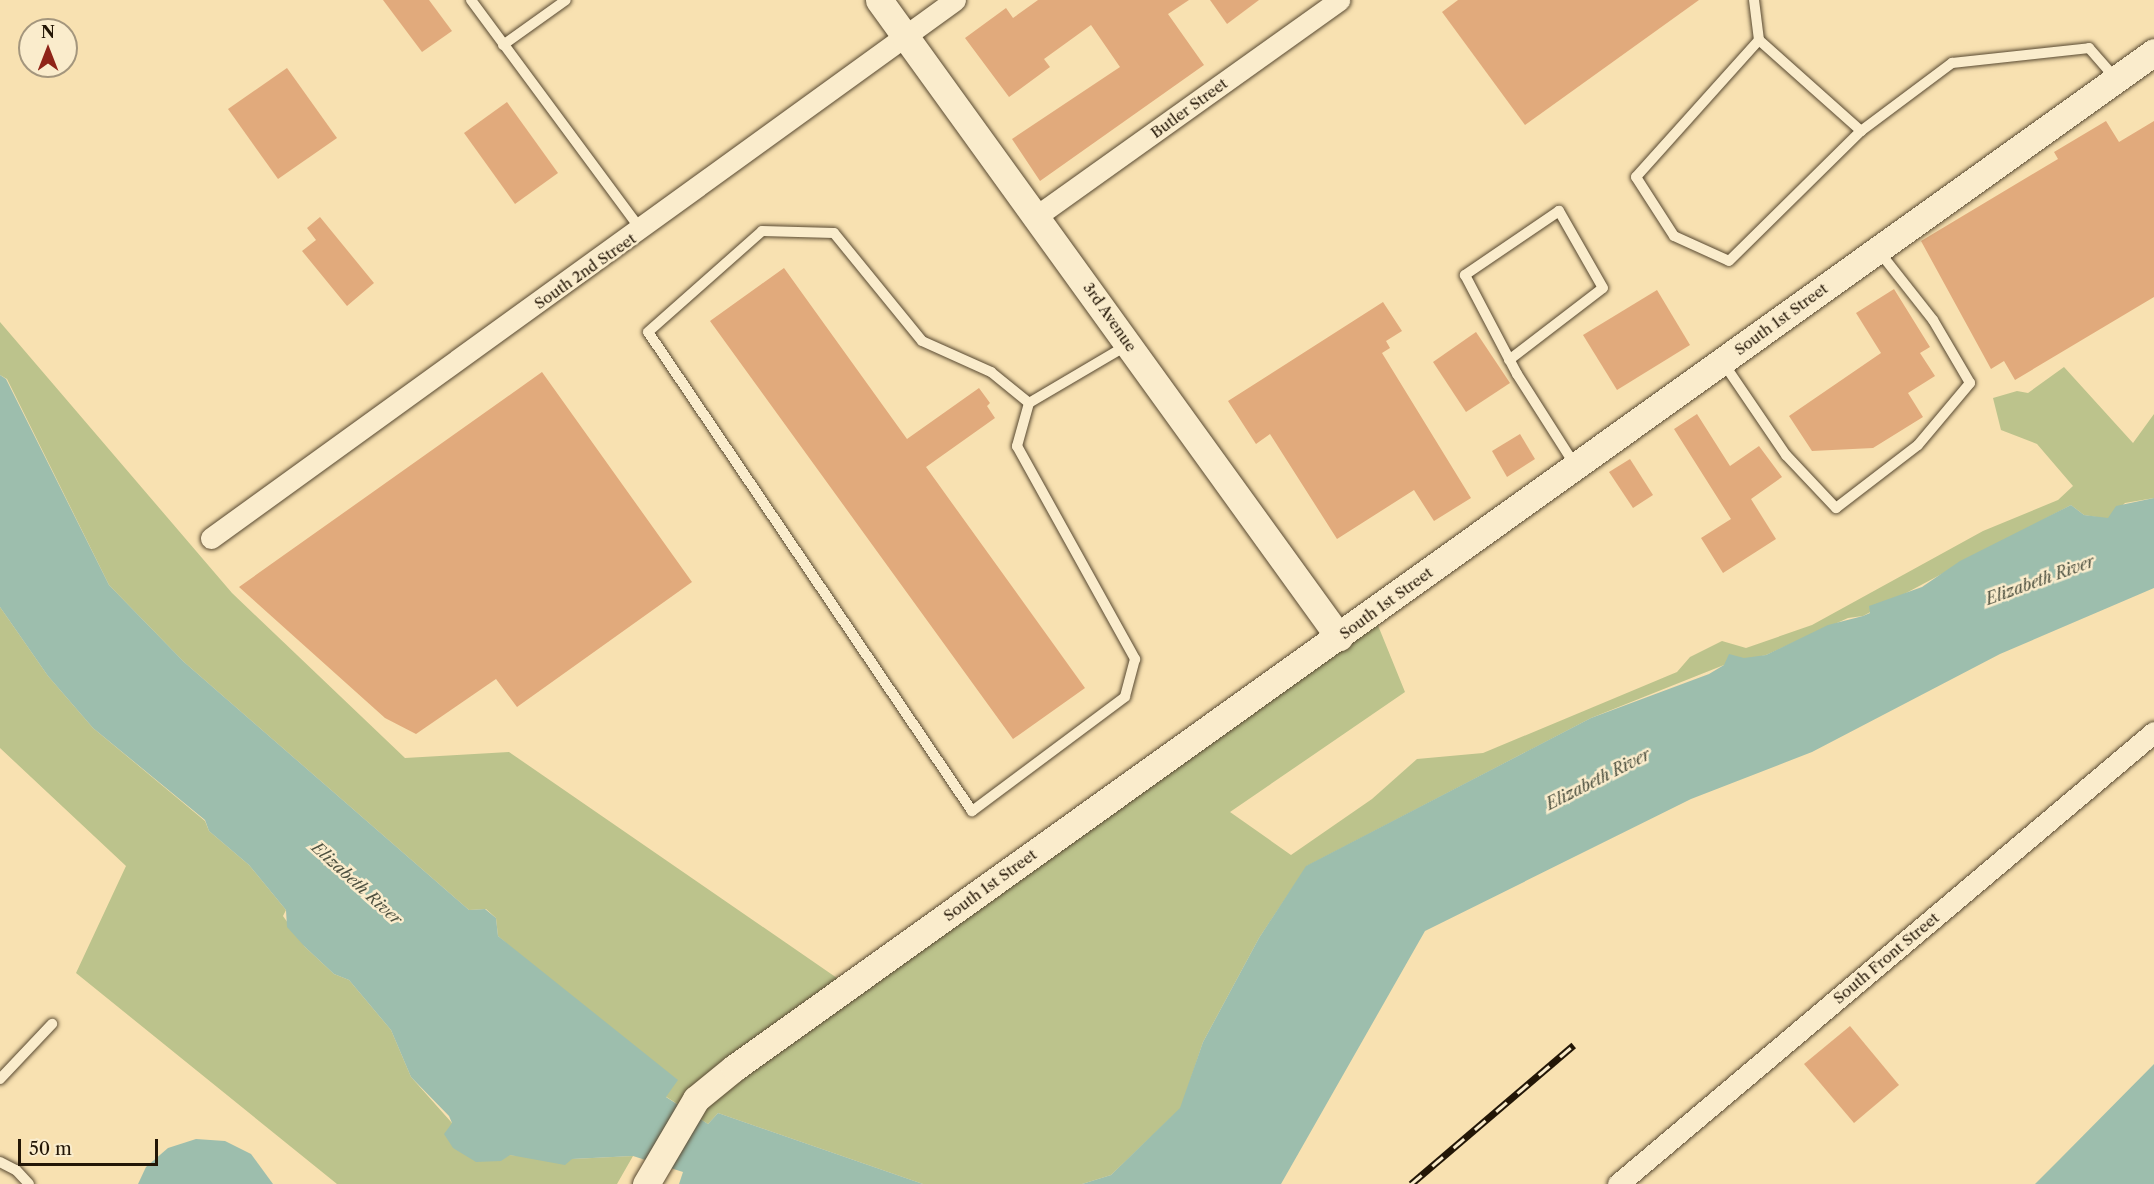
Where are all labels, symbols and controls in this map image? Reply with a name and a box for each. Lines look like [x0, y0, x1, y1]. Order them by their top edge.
north arrow [18, 18, 78, 78]
text: N [41, 22, 55, 42]
street label: Butler Street [1147, 74, 1231, 142]
street label: South 2nd Street [531, 229, 639, 313]
street label: 3rd Avenue [1079, 279, 1141, 355]
street label: South 1st Street [1731, 279, 1831, 359]
water label: Elizabeth River [1983, 551, 2097, 609]
street label: South 1st Street [1336, 563, 1436, 643]
water label: Elizabeth River [1542, 744, 1654, 814]
water label: Elizabeth River [308, 837, 406, 929]
street label: South 1st Street [940, 845, 1040, 925]
street label: South Front Street [1830, 909, 1942, 1007]
scale bar [21, 1127, 160, 1165]
text: 50 m [29, 1138, 72, 1160]

